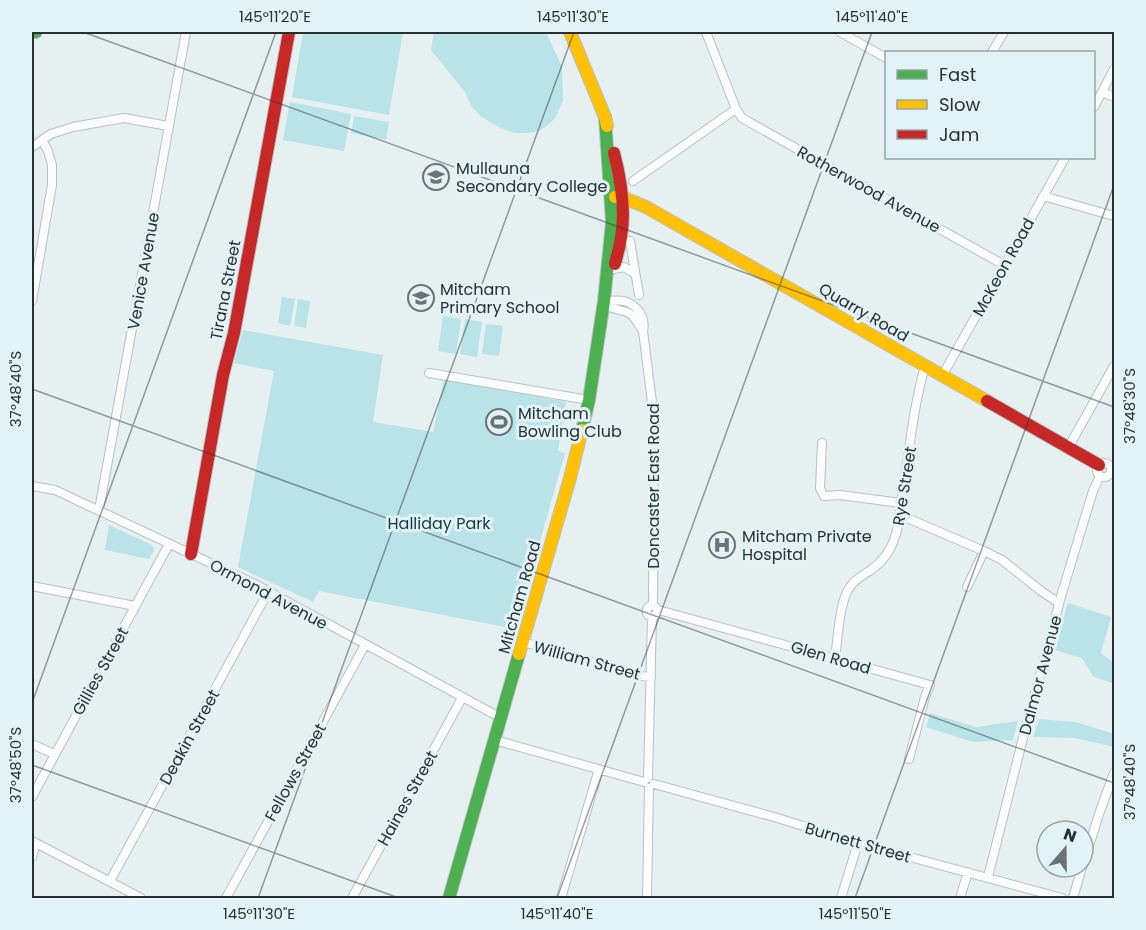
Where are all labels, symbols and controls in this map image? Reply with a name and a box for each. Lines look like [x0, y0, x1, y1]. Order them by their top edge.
text: 145°11'20"E [239, 6, 311, 27]
text: 145°11'30"E [537, 6, 609, 27]
text: 145°11'40"E [836, 6, 908, 27]
legend [885, 51, 1095, 159]
text: Fast [939, 62, 976, 87]
text: Slow [939, 92, 981, 117]
text: Jam [939, 122, 979, 147]
street label: Rotherwood Avenue [793, 140, 945, 238]
place label: Mullauna Secondary College [456, 157, 608, 198]
school or university icon: Mullauna Secondary College [421, 162, 451, 192]
street label: Venice Avenue [122, 210, 165, 332]
street label: McKeon Road [967, 214, 1040, 321]
street label: Tirana Street [205, 238, 247, 342]
street label: Quarry Road [814, 277, 913, 348]
place label: Mitcham Primary School [440, 278, 559, 319]
school or university icon: Mitcham Primary School [406, 283, 436, 313]
text: 37°48'40"S [5, 351, 26, 427]
text: 37°48'30"S [1119, 368, 1140, 444]
place label: Mitcham Bowling Club [518, 402, 622, 443]
street label: Doncaster East Road [642, 403, 665, 569]
sports icon: Mitcham Bowling Club [484, 407, 514, 437]
street label: Rye Street [887, 445, 922, 527]
park label: Halliday Park [388, 512, 491, 535]
place label: Mitcham Private Hospital [742, 525, 872, 566]
hospital icon: Mitcham Private Hospital [707, 530, 737, 560]
street label: Mitcham Road [492, 538, 547, 656]
street label: Ormond Avenue [206, 554, 332, 635]
street label: Dalmor Avenue [1013, 613, 1068, 738]
street label: Gillies Street [67, 623, 134, 719]
street label: William Street [531, 635, 643, 686]
street label: Glen Road [788, 635, 874, 680]
street label: Deakin Street [154, 685, 225, 789]
street label: Fellows Street [259, 719, 332, 825]
text: 37°48'50"S [5, 727, 26, 803]
text: 37°48'40"S [1119, 744, 1140, 820]
street label: Haines Street [372, 746, 443, 850]
street label: Burnett Street [802, 816, 914, 869]
north arrow [1035, 819, 1095, 879]
text: N [1060, 823, 1080, 848]
text: 145°11'30"E [223, 903, 295, 924]
text: 145°11'40"E [521, 903, 593, 924]
text: 145°11'50"E [819, 903, 891, 924]

